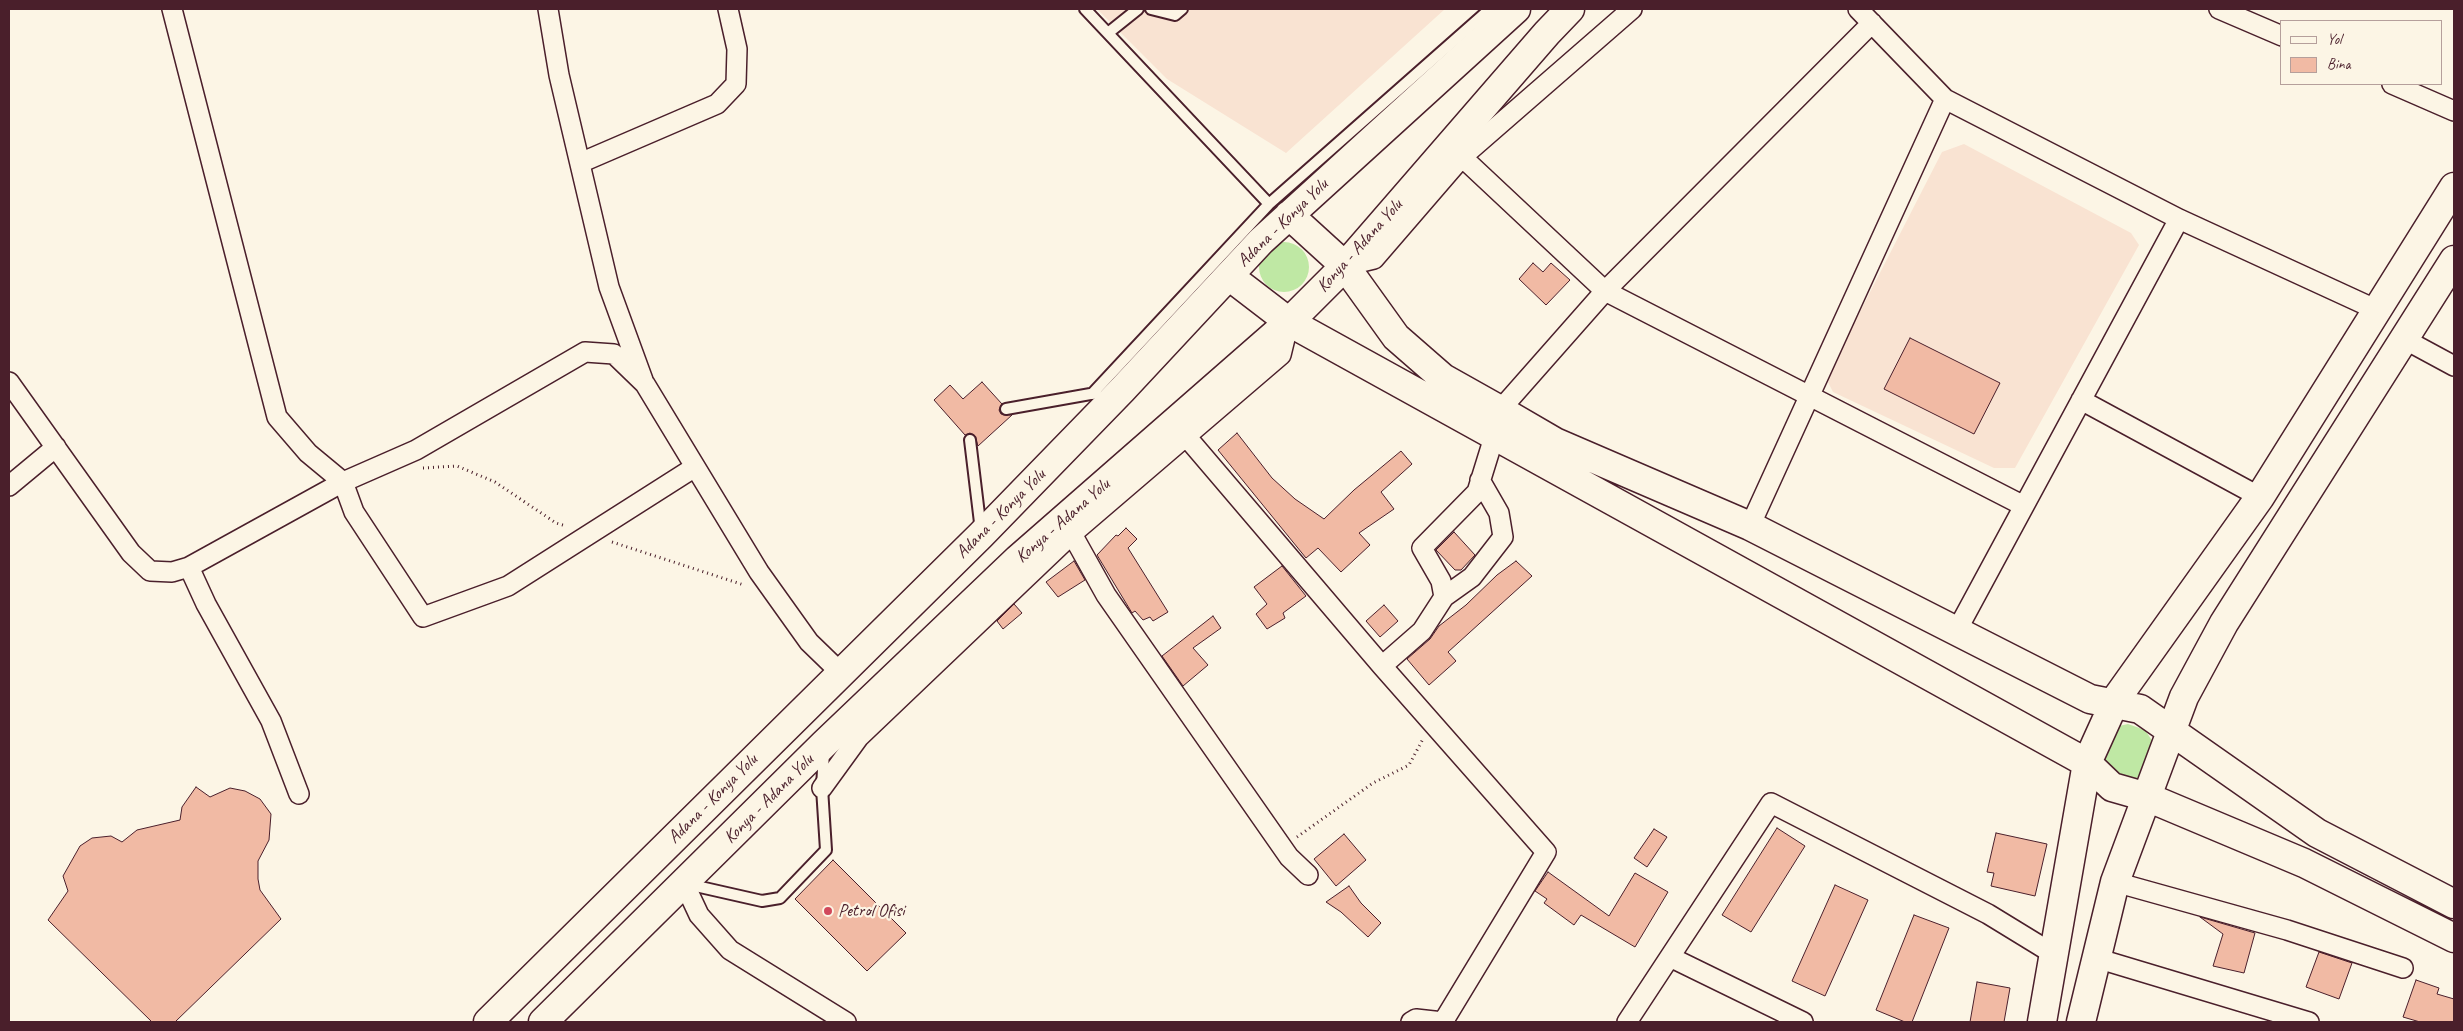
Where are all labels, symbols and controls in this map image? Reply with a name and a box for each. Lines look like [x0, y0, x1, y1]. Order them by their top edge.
legend [2280, 20, 2443, 85]
text: Yol [2327, 30, 2342, 49]
text: Bina [2327, 55, 2351, 74]
street label: Adana - Konya Yolu [1233, 174, 1333, 272]
street label: Konya - Adana Yolu [1312, 195, 1408, 297]
street label: Adana - Konya Yolu [952, 465, 1050, 563]
street label: Konya - Adana Yolu [1011, 474, 1115, 568]
street label: Adana - Konya Yolu [664, 750, 762, 848]
street label: Konya - Adana Yolu [720, 750, 818, 848]
place label: Petrol Ofisi [838, 900, 905, 922]
marker: Petrol Ofisi [822, 905, 834, 917]

